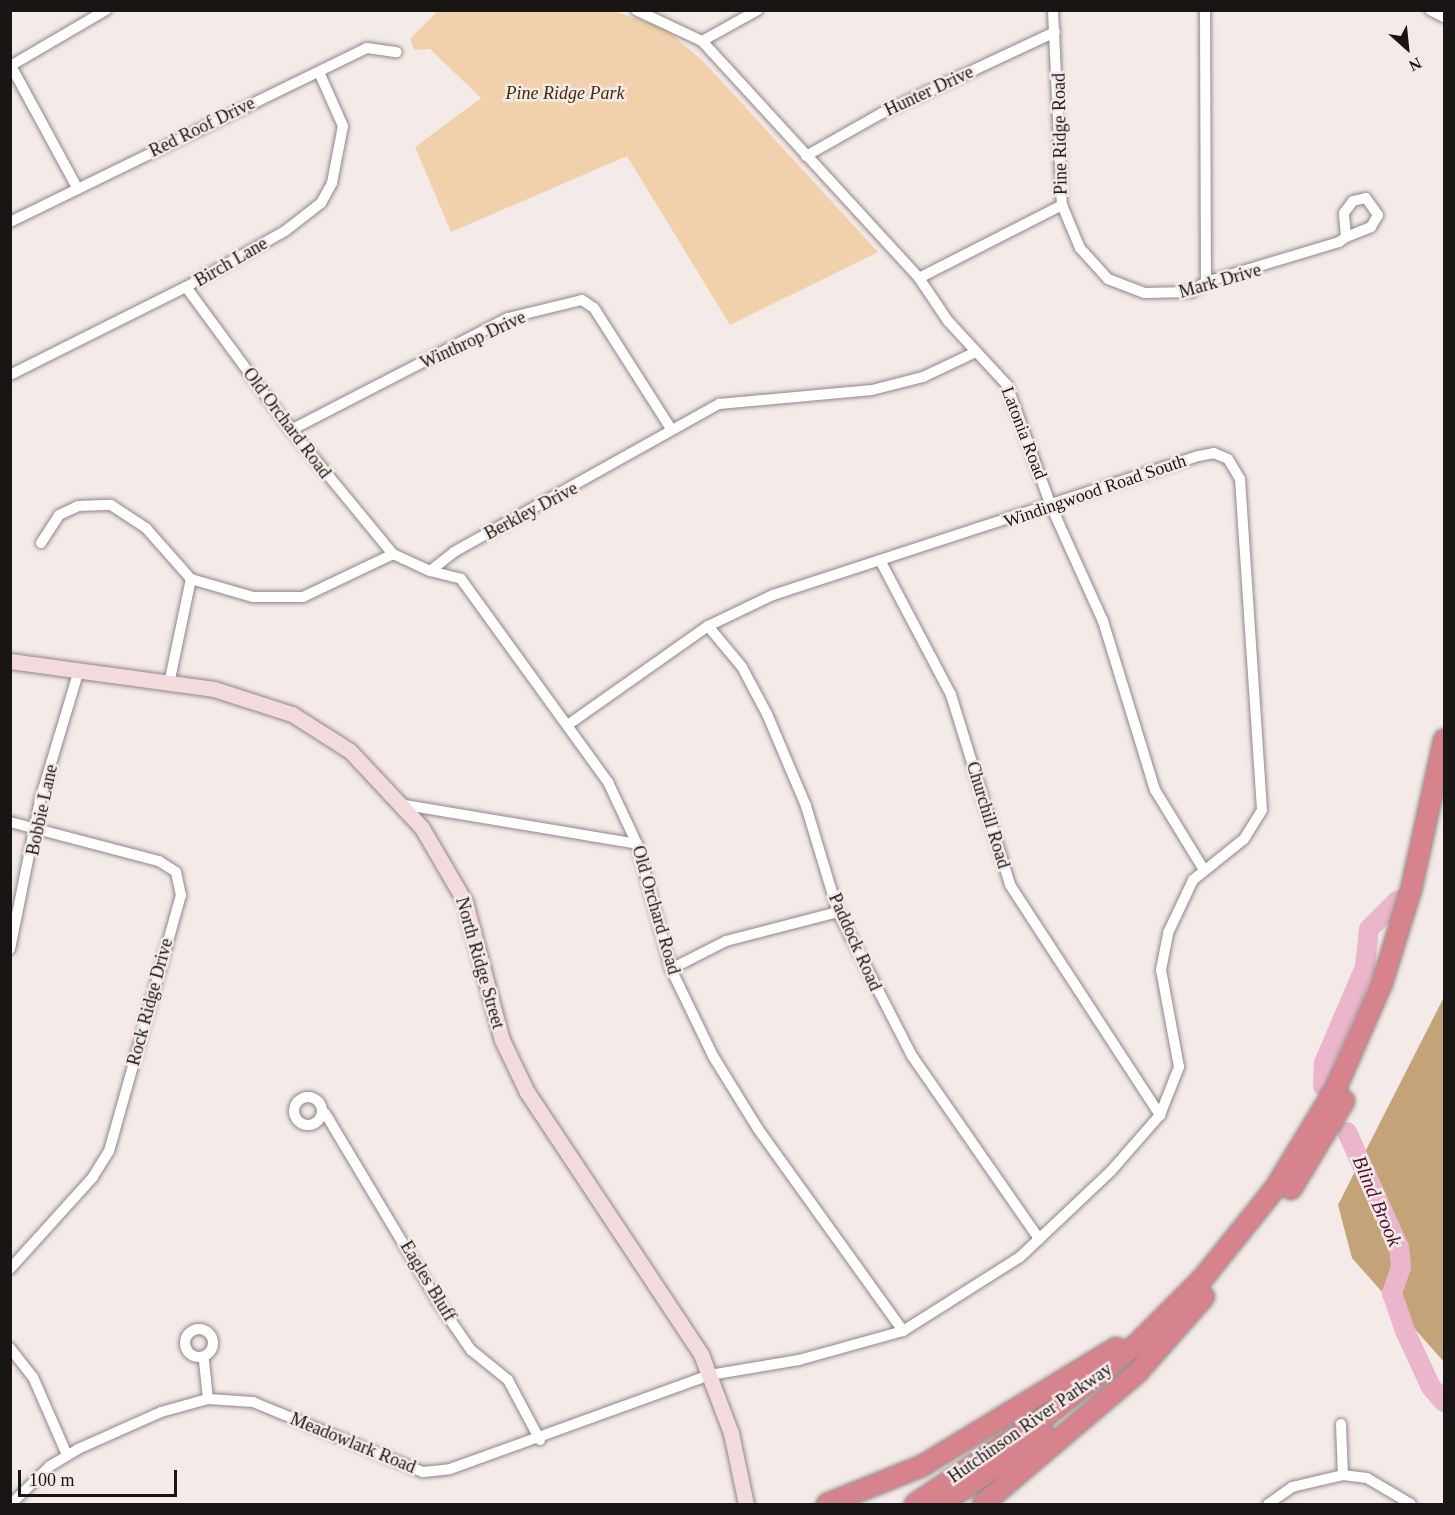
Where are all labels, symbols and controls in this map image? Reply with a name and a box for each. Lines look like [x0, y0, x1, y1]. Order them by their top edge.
north arrow [1377, 18, 1437, 78]
text: N [1406, 54, 1424, 75]
street label: Hunter Drive [881, 61, 977, 121]
street label: Pine Ridge Road [1048, 73, 1072, 195]
park label: Pine Ridge Park [506, 82, 624, 104]
street label: Red Roof Drive [146, 92, 258, 162]
street label: Birch Lane [191, 233, 271, 291]
street label: Mark Drive [1176, 259, 1264, 303]
street label: Winthrop Drive [417, 306, 529, 374]
street label: Old Orchard Road [238, 363, 336, 483]
street label: Latonia Road [996, 384, 1052, 482]
street label: Windingwood Road South [1001, 450, 1189, 532]
street label: Berkley Drive [481, 477, 581, 545]
street label: Churchill Road [962, 759, 1014, 871]
street label: Bobbie Lane [22, 763, 62, 857]
street label: Old Orchard Road [627, 843, 685, 977]
street label: Paddock Road [824, 890, 886, 994]
street label: North Ridge Street [451, 895, 509, 1031]
street label: Rock Ridge Drive [123, 936, 177, 1068]
water label: Blind Brook [1347, 1152, 1407, 1250]
street label: Eagles Bluff [396, 1237, 460, 1325]
street label: Hutchinson River Parkway [944, 1358, 1116, 1488]
street label: Meadowlark Road [287, 1408, 419, 1478]
scale bar [21, 1458, 180, 1496]
text: 100 m [29, 1470, 75, 1490]

